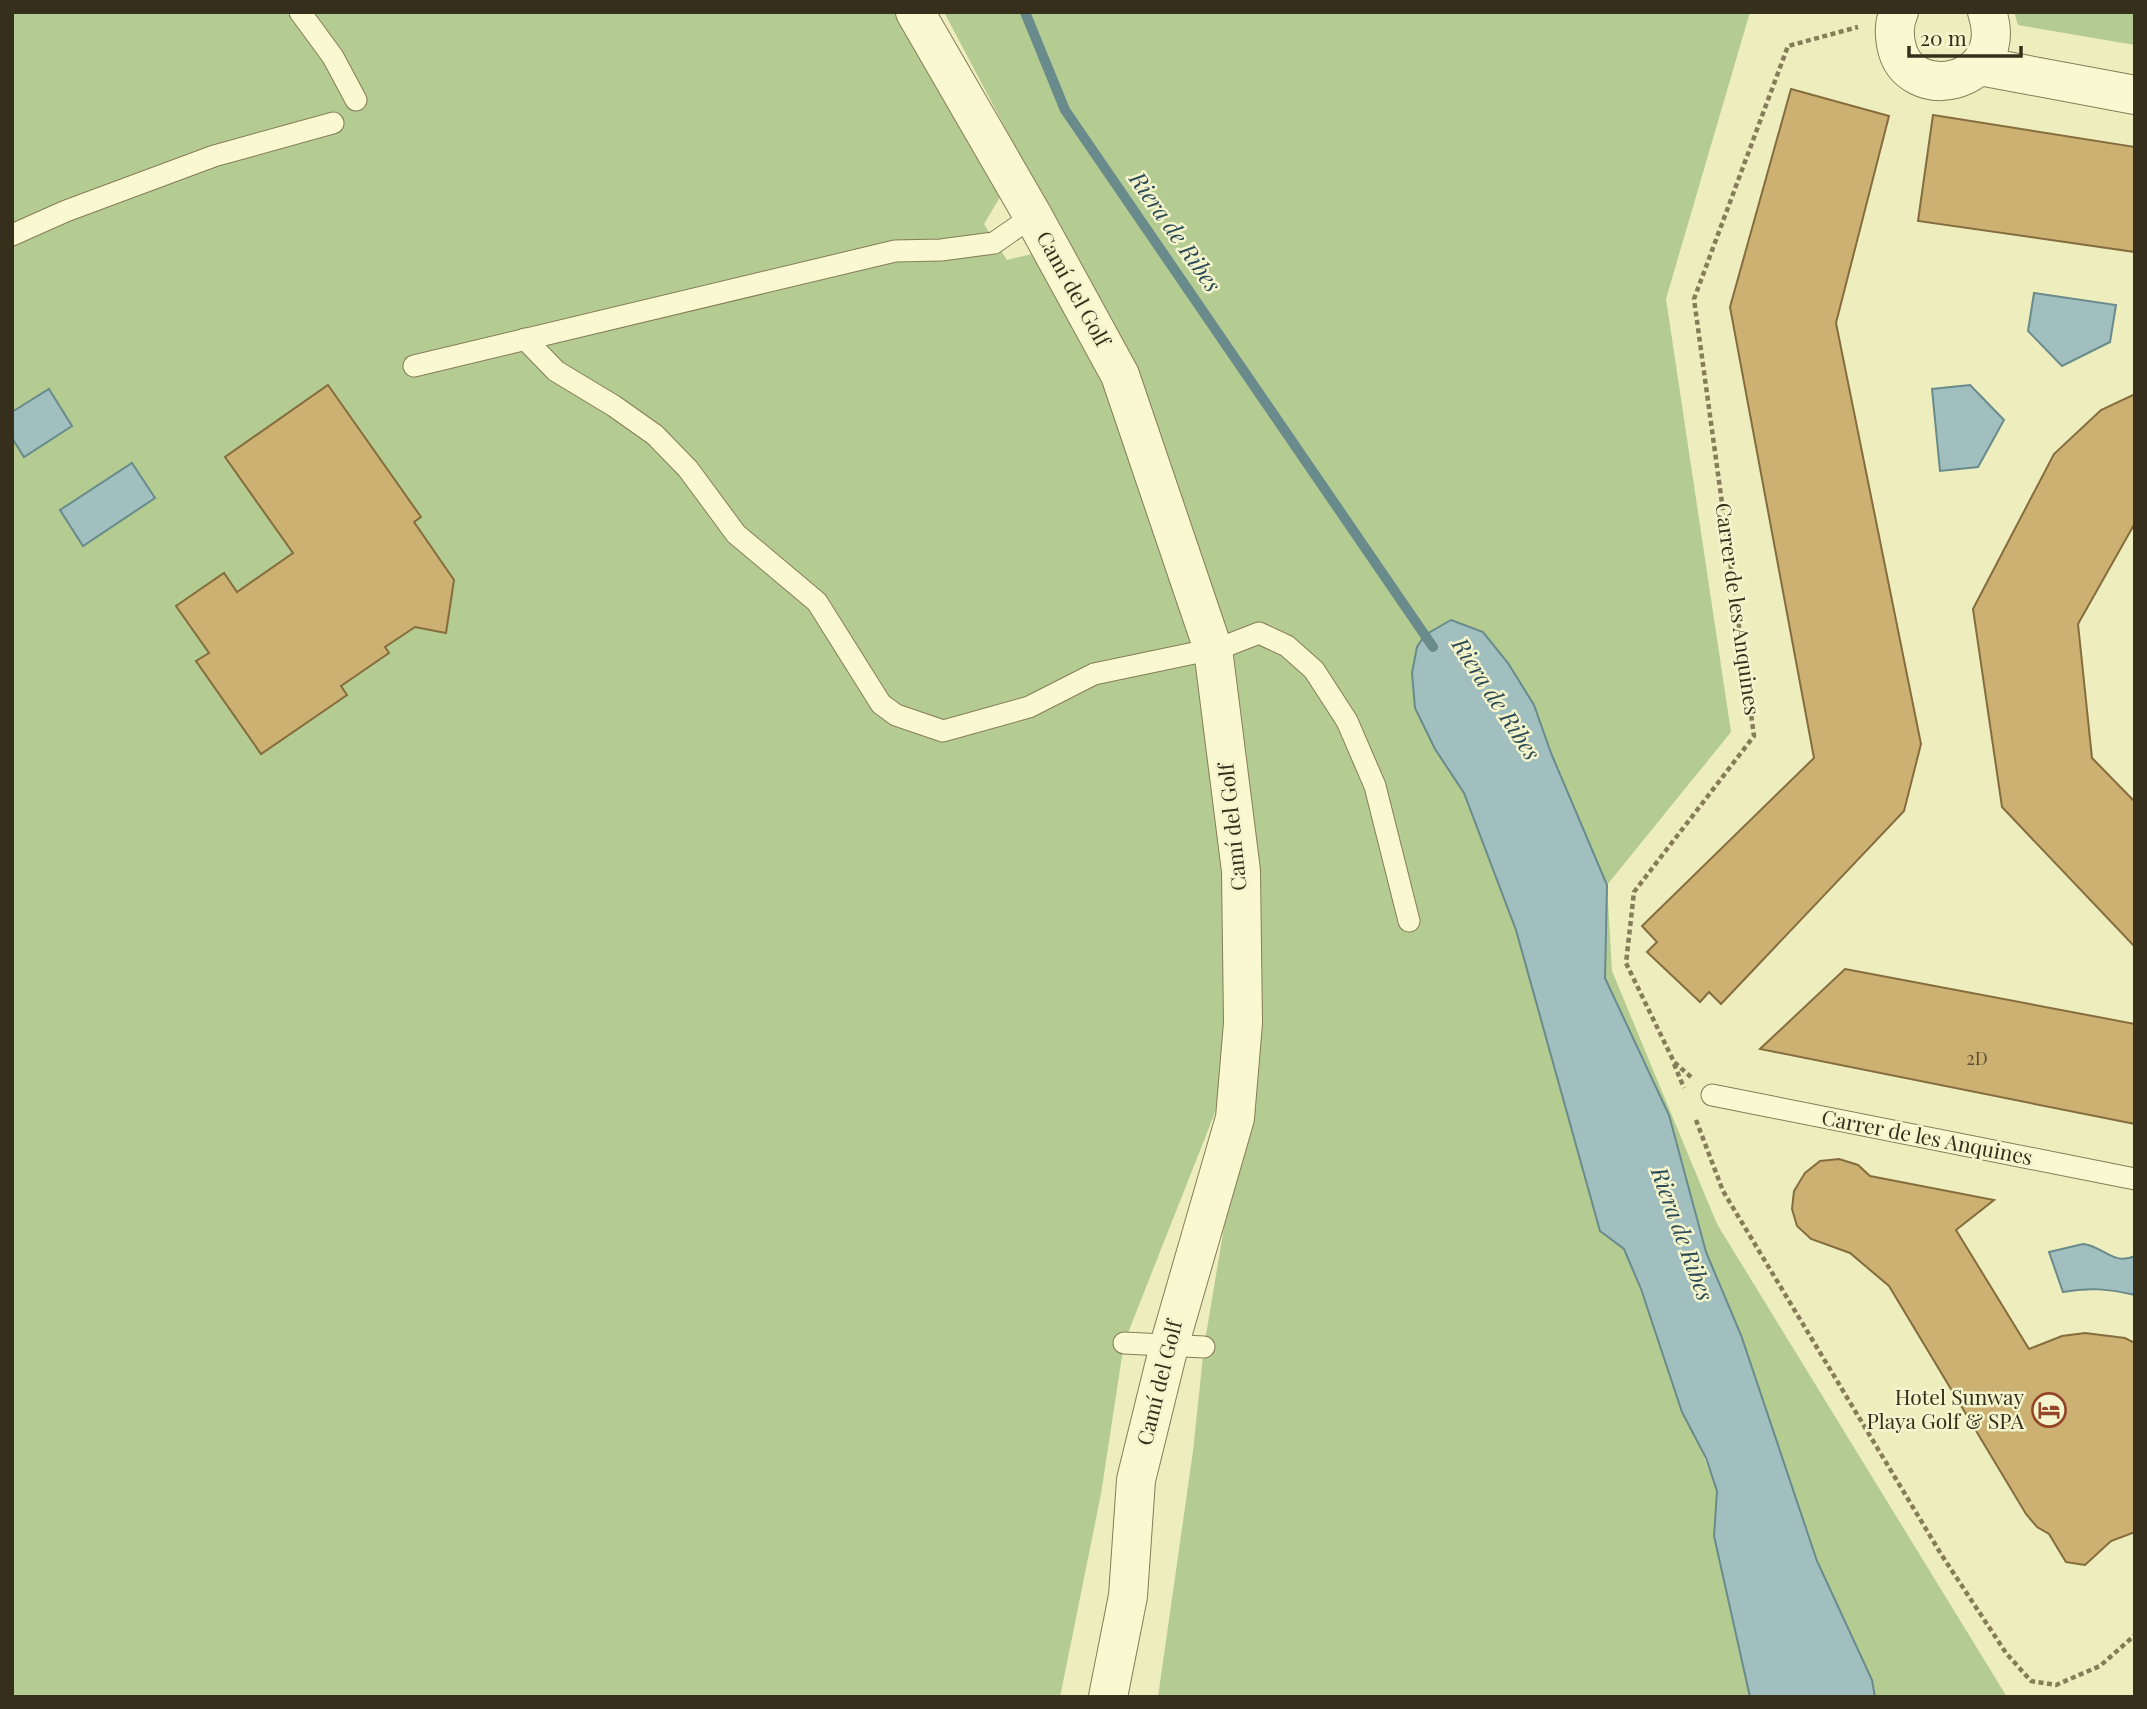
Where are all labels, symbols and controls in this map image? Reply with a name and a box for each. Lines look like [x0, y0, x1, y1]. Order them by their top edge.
scale bar [1909, 14, 2021, 58]
text: 20 m [1920, 23, 1967, 51]
water label: Riera de Ribes [1123, 164, 1229, 298]
street label: Camí del Golf [1031, 225, 1119, 353]
street label: Carrer de les Anquines [1710, 501, 1768, 717]
water label: Riera de Ribes [1445, 630, 1549, 766]
street label: Camí del Golf [1210, 760, 1252, 892]
house number: 2D [1966, 1046, 1988, 1070]
street label: Carrer de les Anquines [1820, 1102, 2035, 1170]
water label: Riera de Ribes [1644, 1161, 1722, 1305]
street label: Camí del Golf [1129, 1315, 1188, 1448]
place label: Hotel Sunway Playa Golf & SPA [1867, 1382, 2025, 1434]
hotel icon: Hotel Sunway Playa Golf & SPA [2030, 1391, 2068, 1429]

